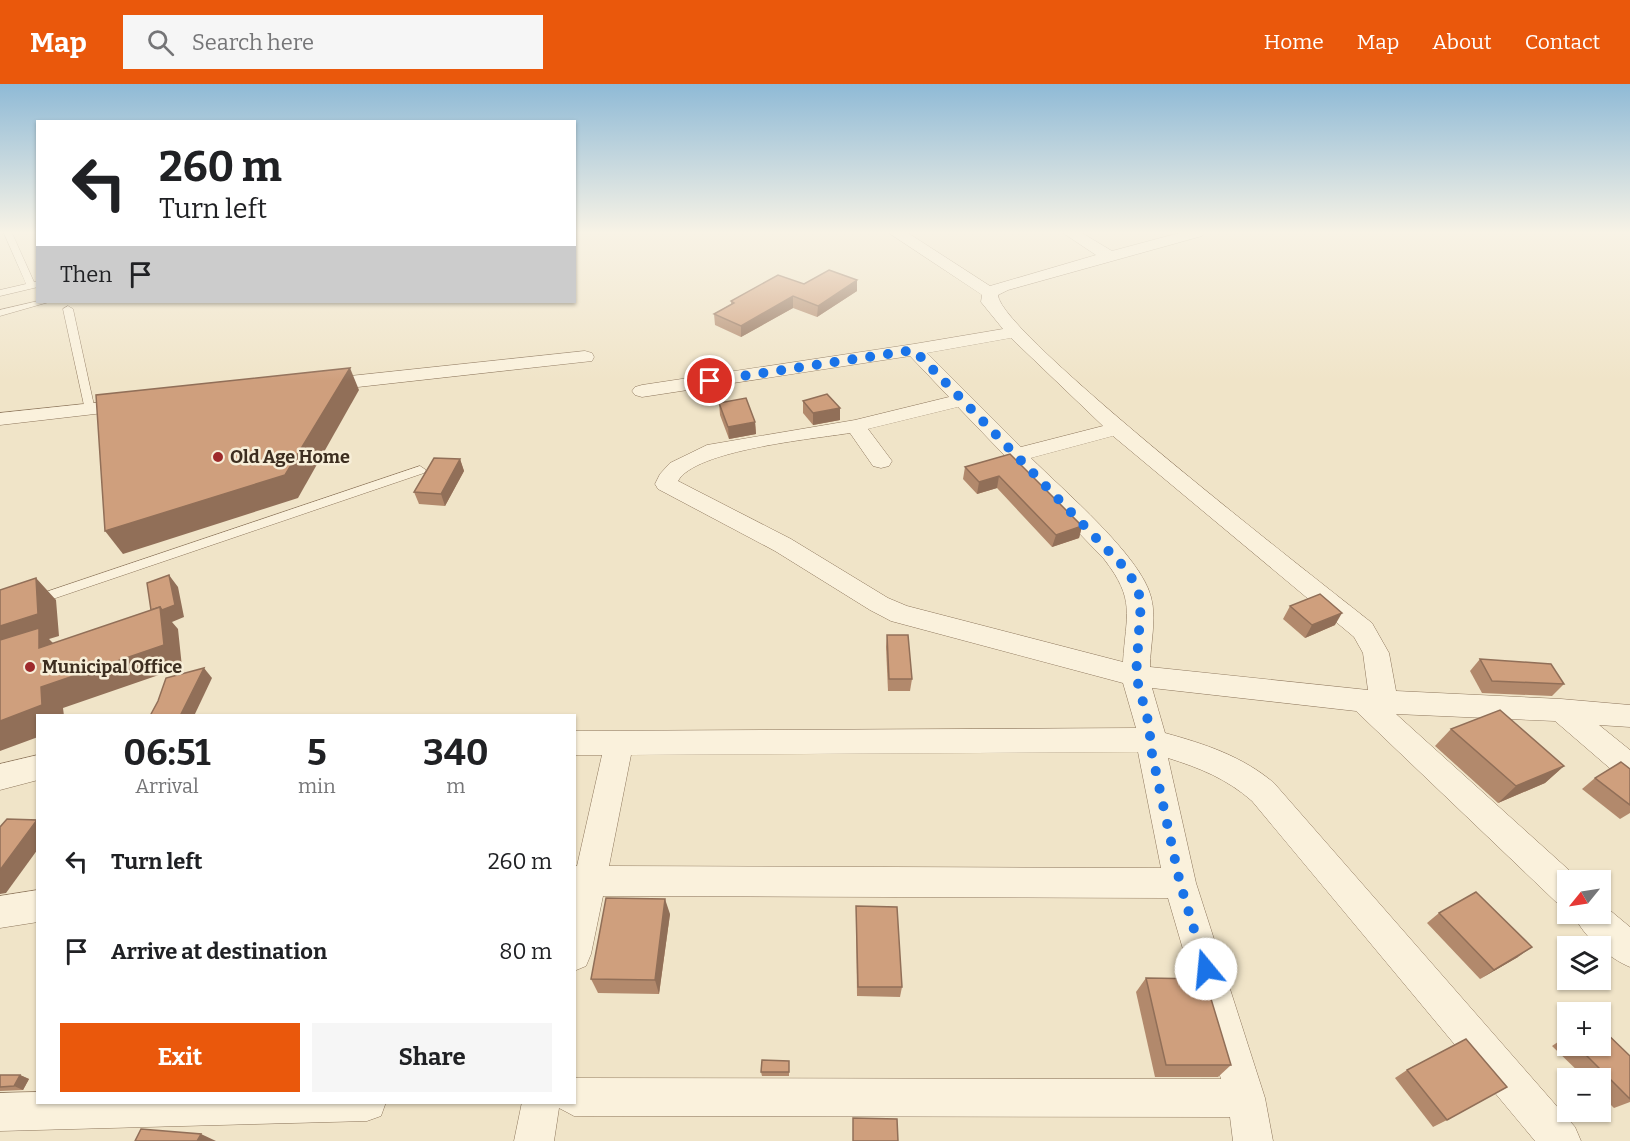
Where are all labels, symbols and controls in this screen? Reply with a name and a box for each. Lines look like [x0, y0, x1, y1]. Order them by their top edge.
search box [123, 15, 543, 69]
text: Map [30, 26, 87, 59]
icon: search [144, 26, 177, 59]
text: Search here [192, 29, 314, 56]
text: Home [1264, 29, 1324, 55]
text: Map [1357, 29, 1399, 55]
text: About [1432, 29, 1492, 55]
text: Contact [1525, 29, 1600, 55]
text: 260 m [159, 142, 282, 192]
icon: left [60, 144, 138, 222]
text: Turn left [159, 193, 267, 225]
icon: arrive [124, 258, 157, 291]
text: Then [60, 261, 112, 288]
pin [684, 355, 735, 406]
icon: arrive [693, 364, 726, 397]
place label: Old Age Home [230, 446, 350, 468]
marker: Old Age Home [211, 450, 225, 464]
place label: Municipal Office [42, 656, 182, 678]
marker: Municipal Office [23, 660, 37, 674]
text: 06:51 [123, 731, 211, 775]
text: 5 [307, 731, 327, 775]
text: 340 [423, 731, 489, 775]
text: Arrival [135, 774, 199, 798]
text: min [298, 774, 336, 798]
text: m [446, 774, 465, 798]
icon: left [60, 845, 93, 878]
text: Turn left [111, 848, 203, 875]
text: 260 m [488, 848, 552, 875]
north arrow [1557, 870, 1611, 924]
map controls [1557, 870, 1611, 1122]
icon: arrive [60, 935, 93, 968]
button: layers [1557, 936, 1611, 990]
position arrow [1174, 937, 1238, 1001]
text: Arrive at destination [111, 938, 327, 965]
text: 80 m [499, 938, 552, 965]
button: + [1557, 1002, 1611, 1056]
button: Exit [60, 1023, 300, 1092]
button: Share [312, 1023, 552, 1092]
button: − [1557, 1068, 1611, 1122]

